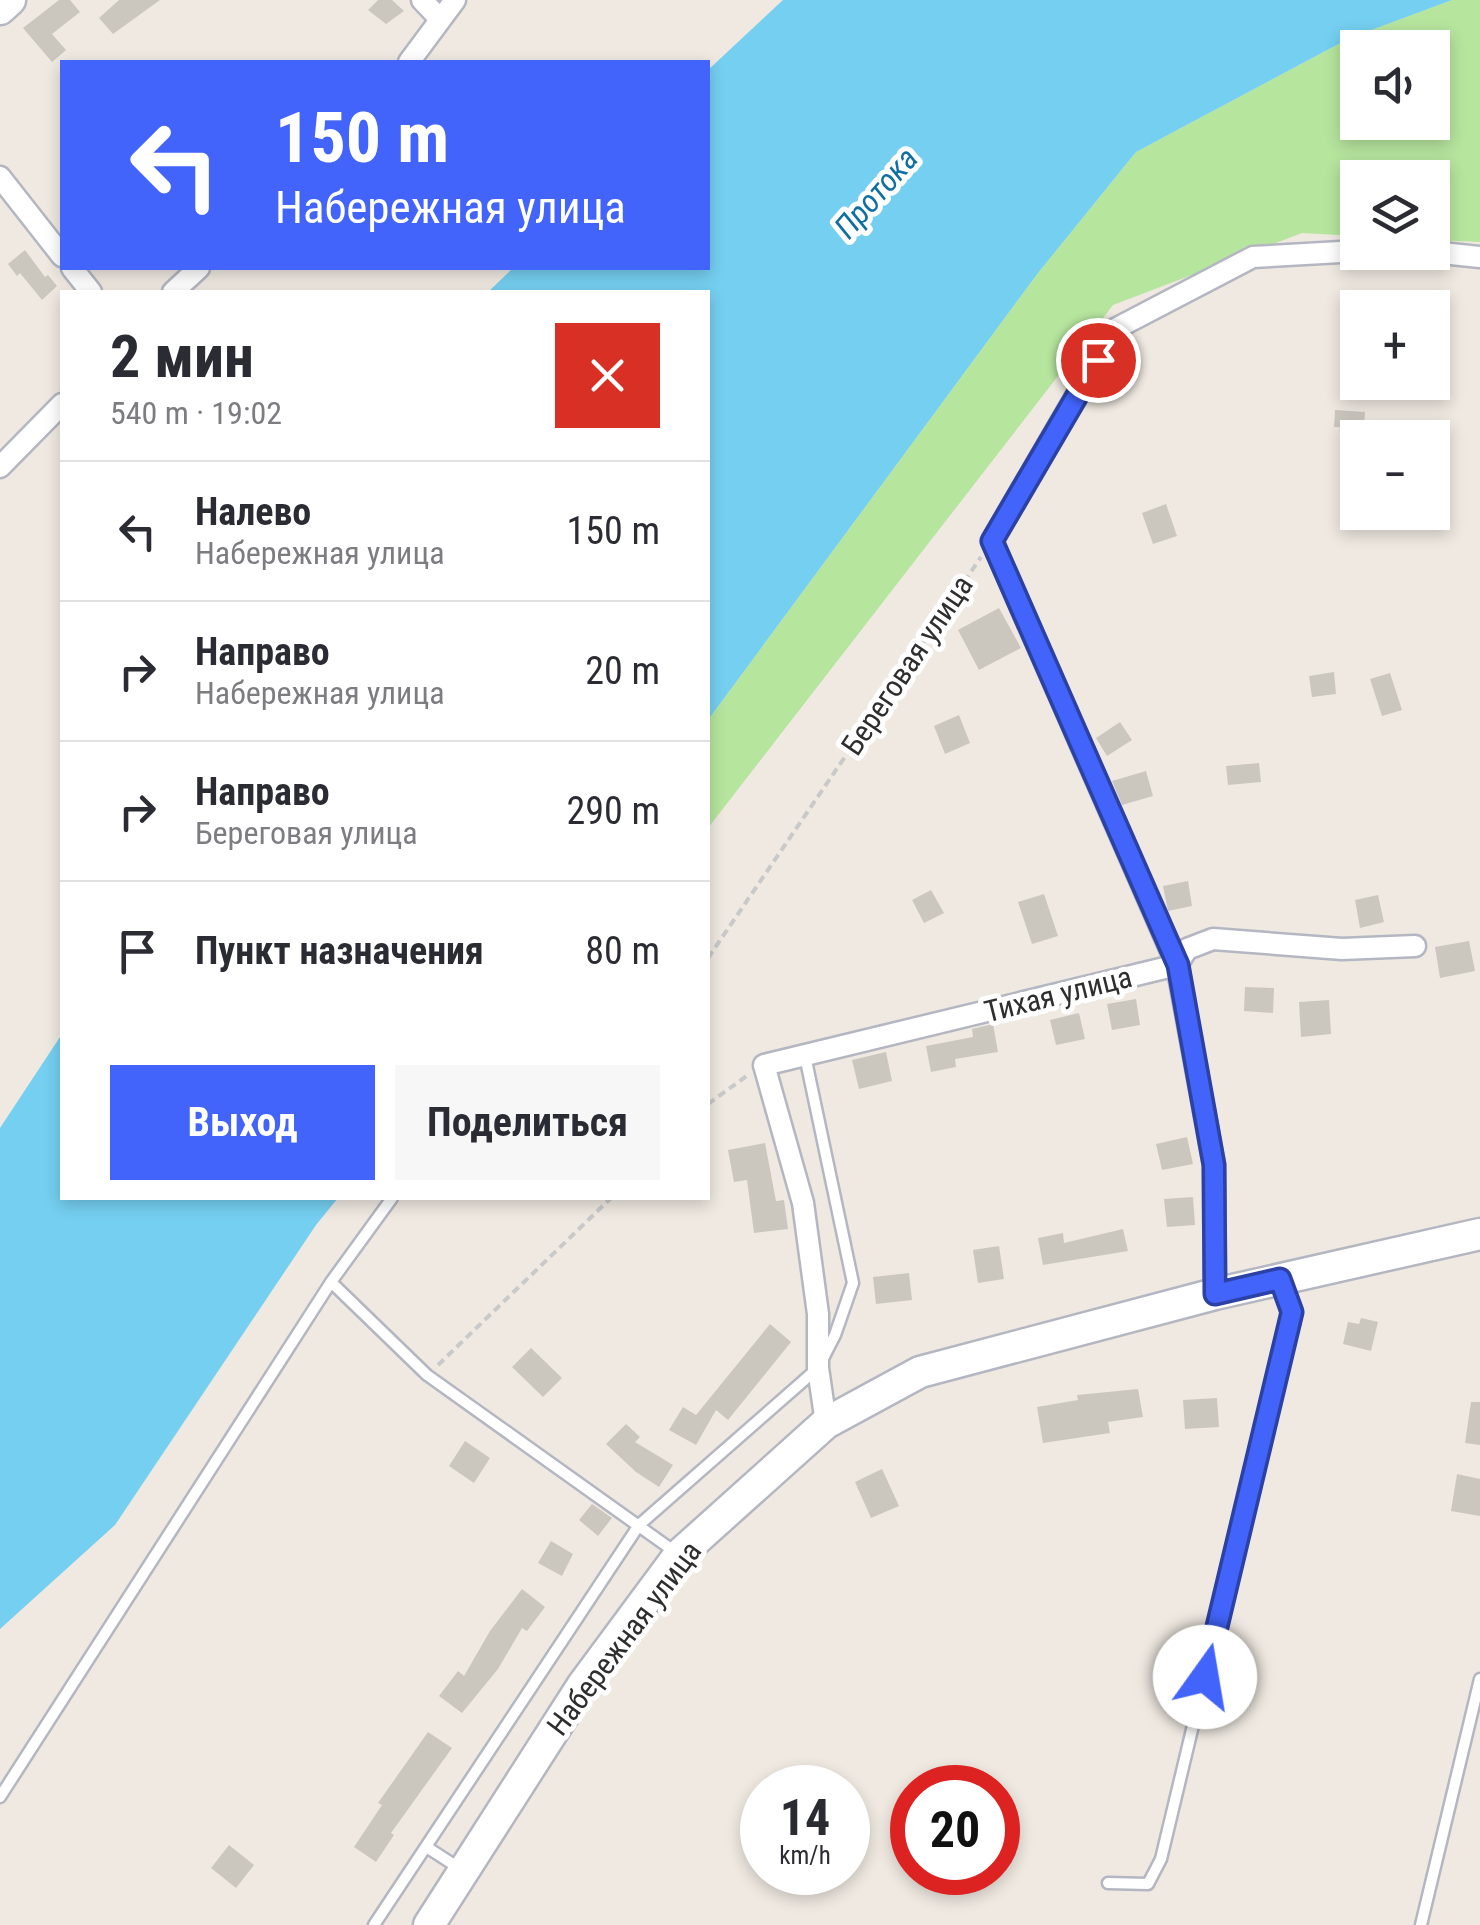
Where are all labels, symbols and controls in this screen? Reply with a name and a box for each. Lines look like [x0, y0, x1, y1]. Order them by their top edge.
map controls [1340, 30, 1450, 530]
button: sound [1340, 30, 1450, 140]
text: 150 m [275, 97, 449, 179]
icon: left [110, 100, 240, 230]
water label: Протока [826, 140, 926, 246]
button: layers [1340, 160, 1450, 270]
text: Набережная улица [275, 181, 626, 234]
button: + [1340, 290, 1450, 400]
pin [1056, 318, 1141, 403]
text: 2 мин [110, 321, 254, 392]
button: close [555, 323, 660, 428]
icon: arrive [1071, 333, 1126, 388]
text: 540 m · 19:02 [110, 394, 282, 432]
button: − [1340, 420, 1450, 530]
text: Налево [195, 490, 311, 534]
icon: left [110, 504, 165, 559]
text: 150 m [566, 509, 660, 553]
text: Набережная улица [195, 534, 444, 572]
street label: Береговая улица [834, 569, 980, 761]
text: Направо [195, 630, 330, 674]
icon: right [110, 644, 165, 699]
text: 20 m [585, 649, 660, 693]
text: Набережная улица [195, 674, 444, 712]
text: Направо [195, 770, 330, 814]
icon: right [110, 784, 165, 839]
text: 290 m [566, 789, 660, 833]
text: Береговая улица [195, 814, 418, 852]
icon: arrive [110, 924, 165, 979]
text: Пункт назначения [195, 929, 484, 973]
text: 80 m [585, 929, 660, 973]
street label: Тихая улица [981, 959, 1135, 1029]
button: Выход [110, 1065, 375, 1180]
button: Поделиться [395, 1065, 660, 1180]
street label: Набережная улица [540, 1534, 708, 1742]
position arrow [1153, 1625, 1257, 1729]
speed limit sign: 20 [890, 1765, 1020, 1895]
text: 14 [780, 1789, 830, 1847]
text: km/h [779, 1841, 831, 1870]

